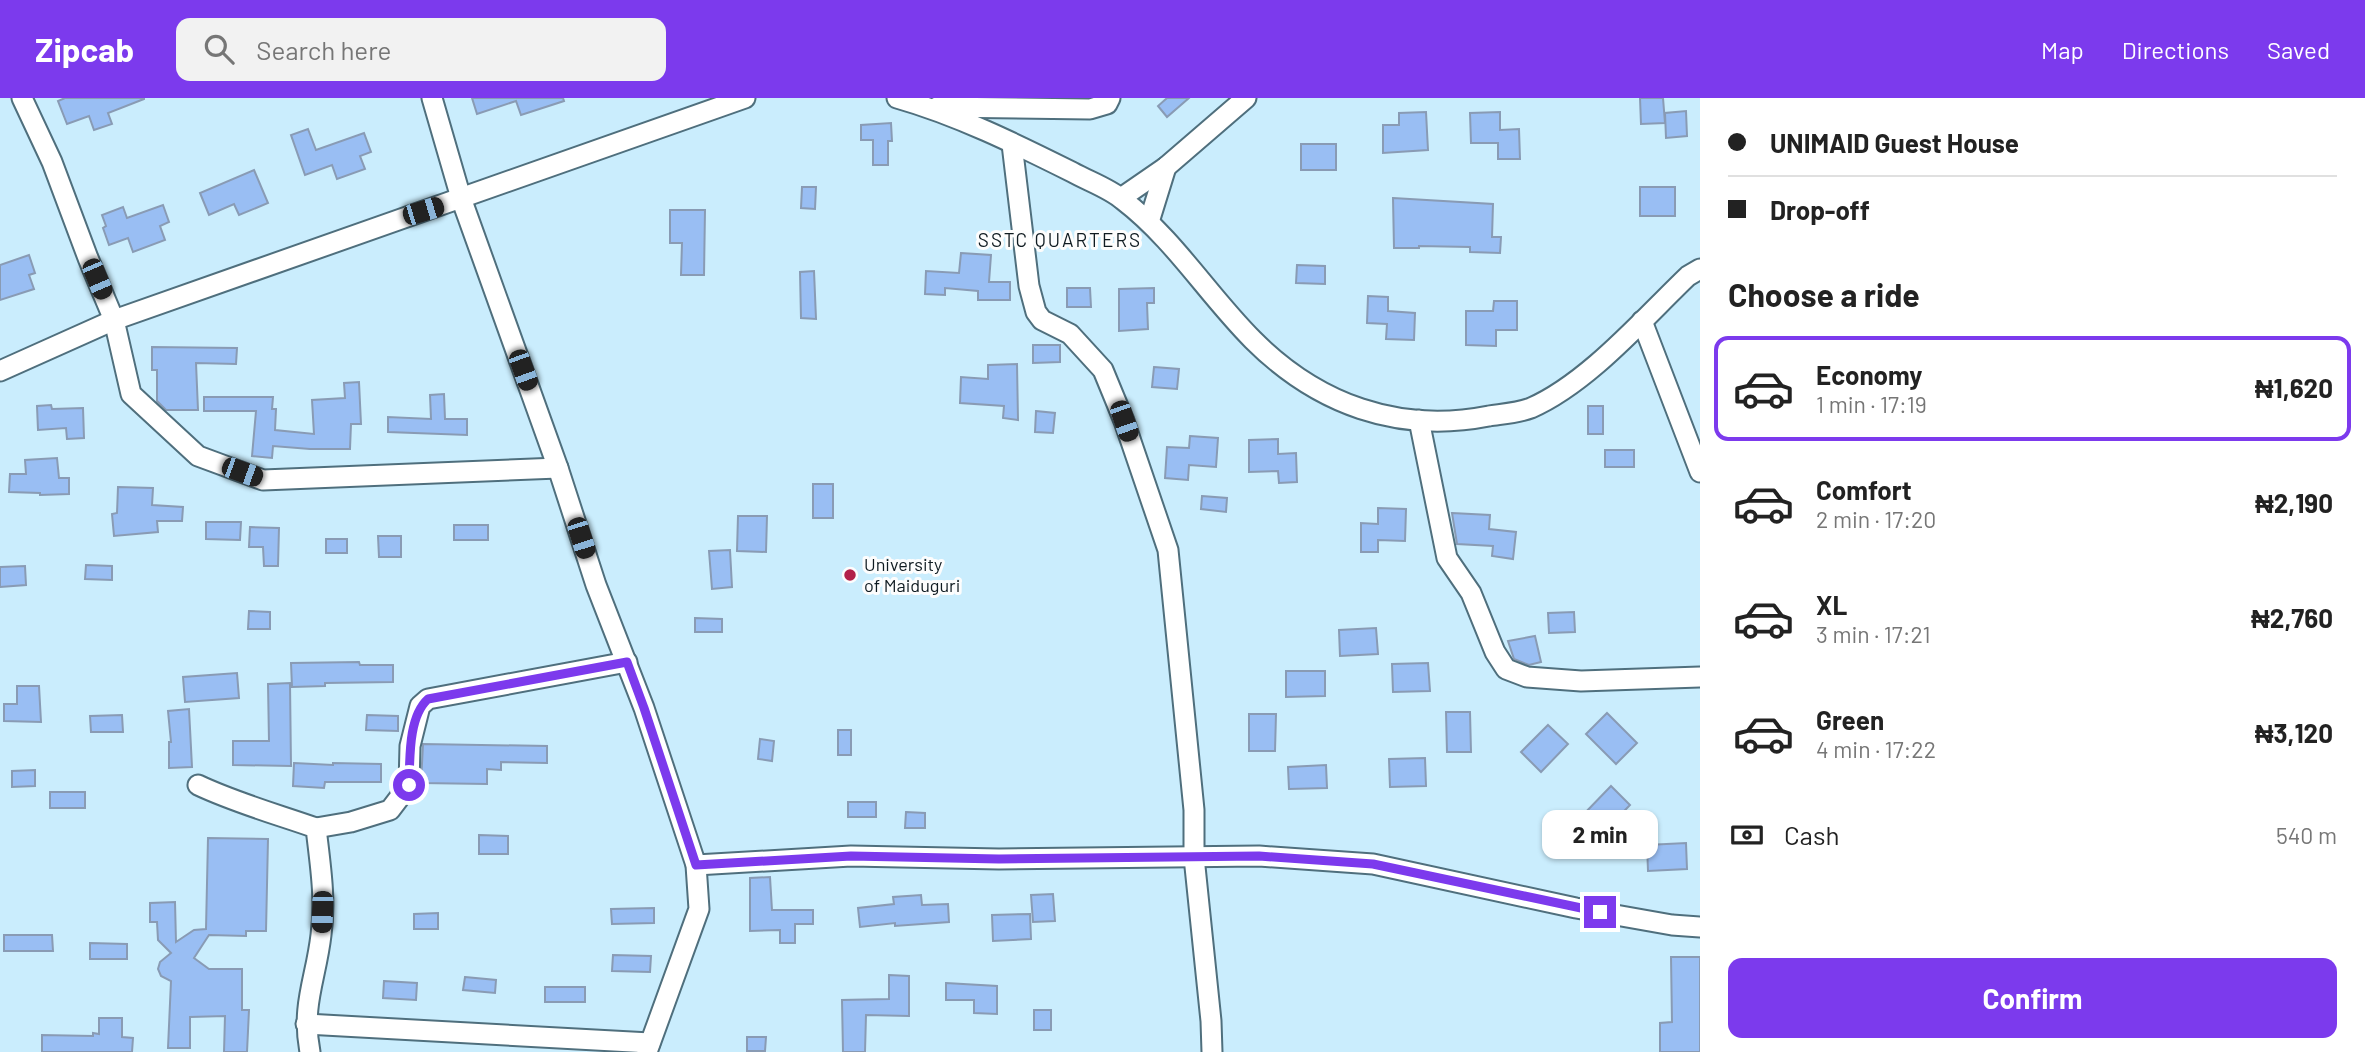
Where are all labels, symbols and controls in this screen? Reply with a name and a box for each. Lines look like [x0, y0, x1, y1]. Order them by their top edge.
search box [176, 18, 666, 81]
text: Zipcab [35, 29, 134, 69]
icon: search [200, 30, 238, 68]
text: Search here [256, 34, 391, 65]
text: Map [2041, 35, 2084, 64]
text: Directions [2122, 35, 2229, 64]
text: Saved [2267, 35, 2330, 64]
text: UNIMAID Guest House [1770, 127, 2019, 158]
text: Drop-off [1770, 194, 1870, 225]
car [400, 195, 447, 227]
district label: SSTC QUARTERS [978, 228, 1142, 251]
car [80, 256, 115, 302]
text: Choose a ride [1728, 275, 1920, 313]
car [506, 347, 541, 393]
icon: car [1732, 357, 1795, 420]
text: Economy [1816, 359, 1922, 390]
text: ₦1,620 [2255, 372, 2333, 403]
text: 1 min · 17:19 [1816, 390, 1927, 418]
car [1108, 398, 1141, 444]
car [219, 455, 266, 489]
icon: car [1732, 472, 1795, 535]
text: Comfort [1816, 474, 1912, 505]
text: ₦2,190 [2255, 487, 2333, 518]
text: 2 min · 17:20 [1816, 505, 1936, 533]
car [565, 515, 598, 561]
place label: University of Maiduguri [864, 553, 960, 596]
marker: University of Maiduguri [842, 567, 858, 583]
icon: car [1732, 587, 1795, 650]
text: XL [1816, 589, 1847, 620]
text: ₦2,760 [2251, 602, 2333, 633]
text: 3 min · 17:21 [1816, 620, 1931, 648]
icon: car [1732, 702, 1795, 765]
text: Green [1816, 704, 1884, 735]
text: ₦3,120 [2255, 717, 2333, 748]
text: 4 min · 17:22 [1816, 735, 1936, 763]
route start [393, 769, 425, 801]
callout: 2 min [1542, 810, 1658, 860]
icon: cash [1728, 816, 1766, 854]
text: Cash [1784, 819, 1839, 850]
text: 2 min [1572, 820, 1628, 848]
text: 540 m [2276, 821, 2337, 849]
car [311, 891, 334, 933]
route end [1584, 896, 1616, 928]
button: Confirm [1728, 958, 2337, 1038]

